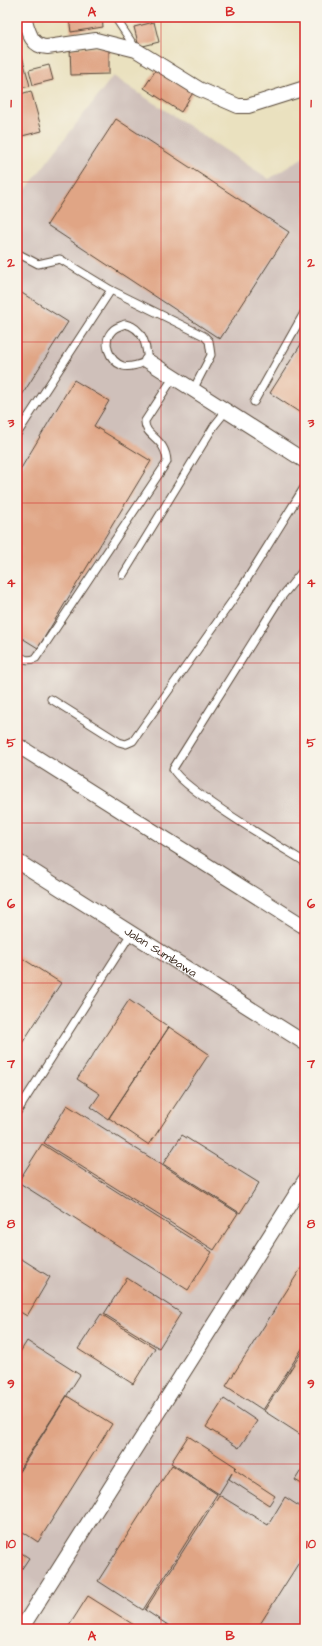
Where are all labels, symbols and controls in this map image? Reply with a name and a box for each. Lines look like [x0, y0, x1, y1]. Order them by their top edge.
text: A [88, 3, 97, 21]
text: B [225, 3, 235, 21]
text: 1 [10, 94, 12, 112]
text: 1 [310, 94, 312, 112]
text: 2 [6, 254, 15, 272]
text: 2 [306, 254, 315, 272]
text: 3 [7, 414, 15, 432]
text: 3 [307, 414, 315, 432]
text: 4 [7, 574, 16, 592]
text: 4 [307, 574, 316, 592]
text: 5 [6, 734, 16, 752]
text: 5 [306, 734, 316, 752]
text: 6 [7, 895, 16, 913]
text: 6 [307, 895, 316, 913]
street label: Jalan Sumbawa [121, 922, 200, 981]
text: 7 [6, 1055, 16, 1073]
text: 7 [306, 1055, 316, 1073]
text: 8 [7, 1215, 16, 1233]
text: 8 [307, 1215, 316, 1233]
text: 9 [7, 1375, 15, 1393]
text: 9 [307, 1375, 315, 1393]
text: 10 [6, 1535, 17, 1553]
text: 10 [306, 1535, 317, 1553]
text: A [88, 1627, 97, 1645]
text: B [225, 1627, 235, 1645]

